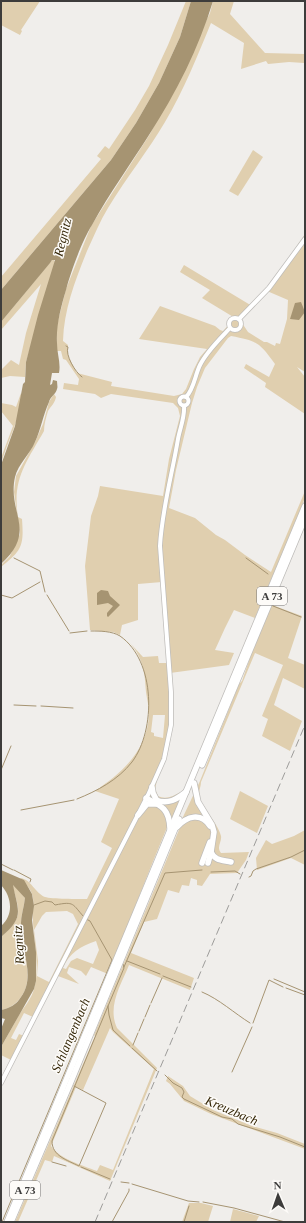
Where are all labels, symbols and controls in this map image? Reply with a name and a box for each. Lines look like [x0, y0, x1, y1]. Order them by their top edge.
water label: Regnitz [50, 216, 74, 259]
road number: A 73 [257, 587, 287, 605]
water label: Regnitz [10, 925, 27, 966]
water label: Schlangenbach [48, 996, 93, 1075]
water label: Kreuzbach [202, 1092, 260, 1128]
north arrow [258, 1175, 298, 1215]
text: N [273, 1179, 282, 1191]
road number: A 73 [10, 1181, 40, 1199]

